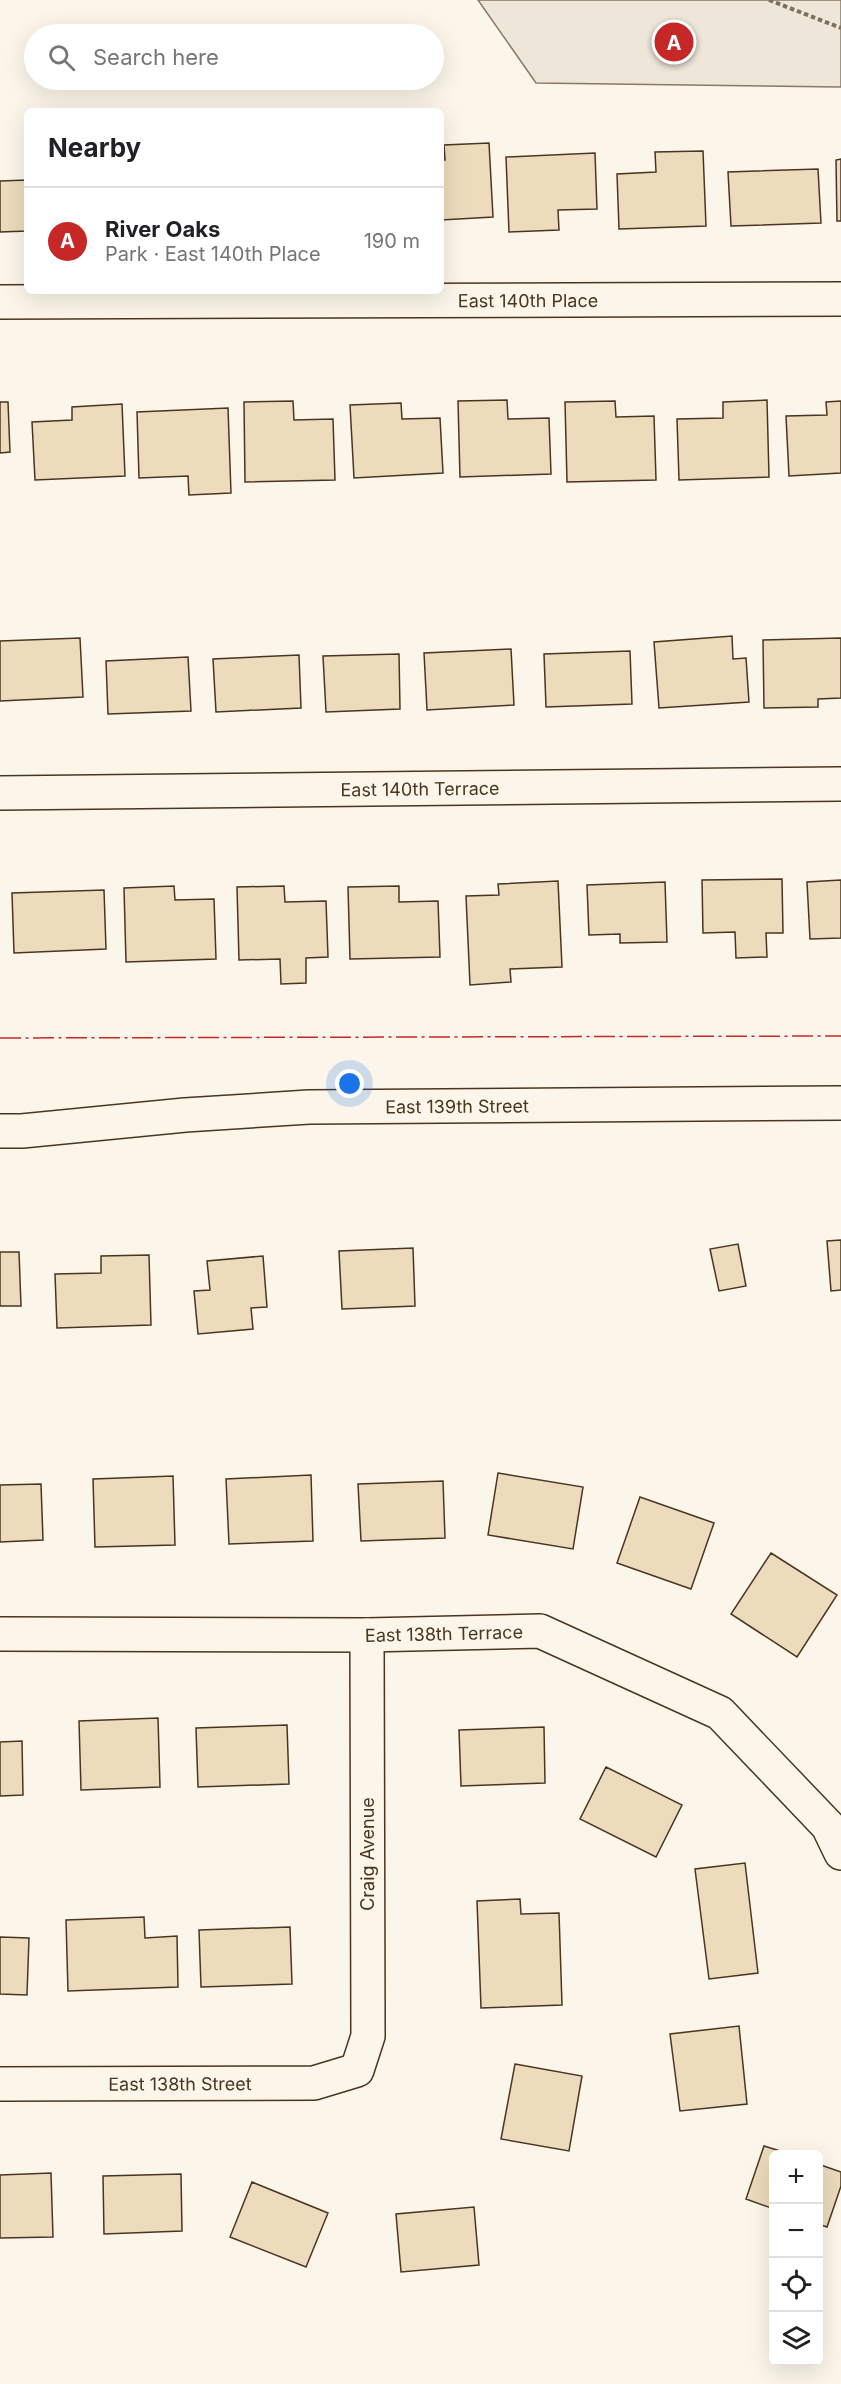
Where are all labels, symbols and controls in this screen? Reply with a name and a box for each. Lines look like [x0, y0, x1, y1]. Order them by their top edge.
pin: A [654, 20, 694, 64]
search box [24, 24, 444, 90]
icon: search [45, 41, 78, 74]
text: Search here [93, 44, 219, 70]
text: Nearby [48, 132, 141, 163]
text: River Oaks [105, 216, 220, 242]
text: A [60, 229, 75, 253]
text: 190 m [364, 229, 420, 253]
text: Park · East 140th Place [105, 242, 321, 266]
street label: East 140th Place [458, 289, 598, 311]
street label: East 140th Terrace [340, 777, 500, 800]
your location [335, 1069, 364, 1098]
street label: East 139th Street [385, 1095, 529, 1117]
street label: East 138th Terrace [365, 1621, 523, 1646]
street label: Craig Avenue [357, 1797, 378, 1911]
street label: East 138th Street [108, 2073, 252, 2094]
map controls [769, 2150, 823, 2366]
button: + [769, 2150, 823, 2204]
button: − [769, 2204, 823, 2258]
button: locate [769, 2258, 823, 2312]
button: layers [769, 2312, 823, 2366]

